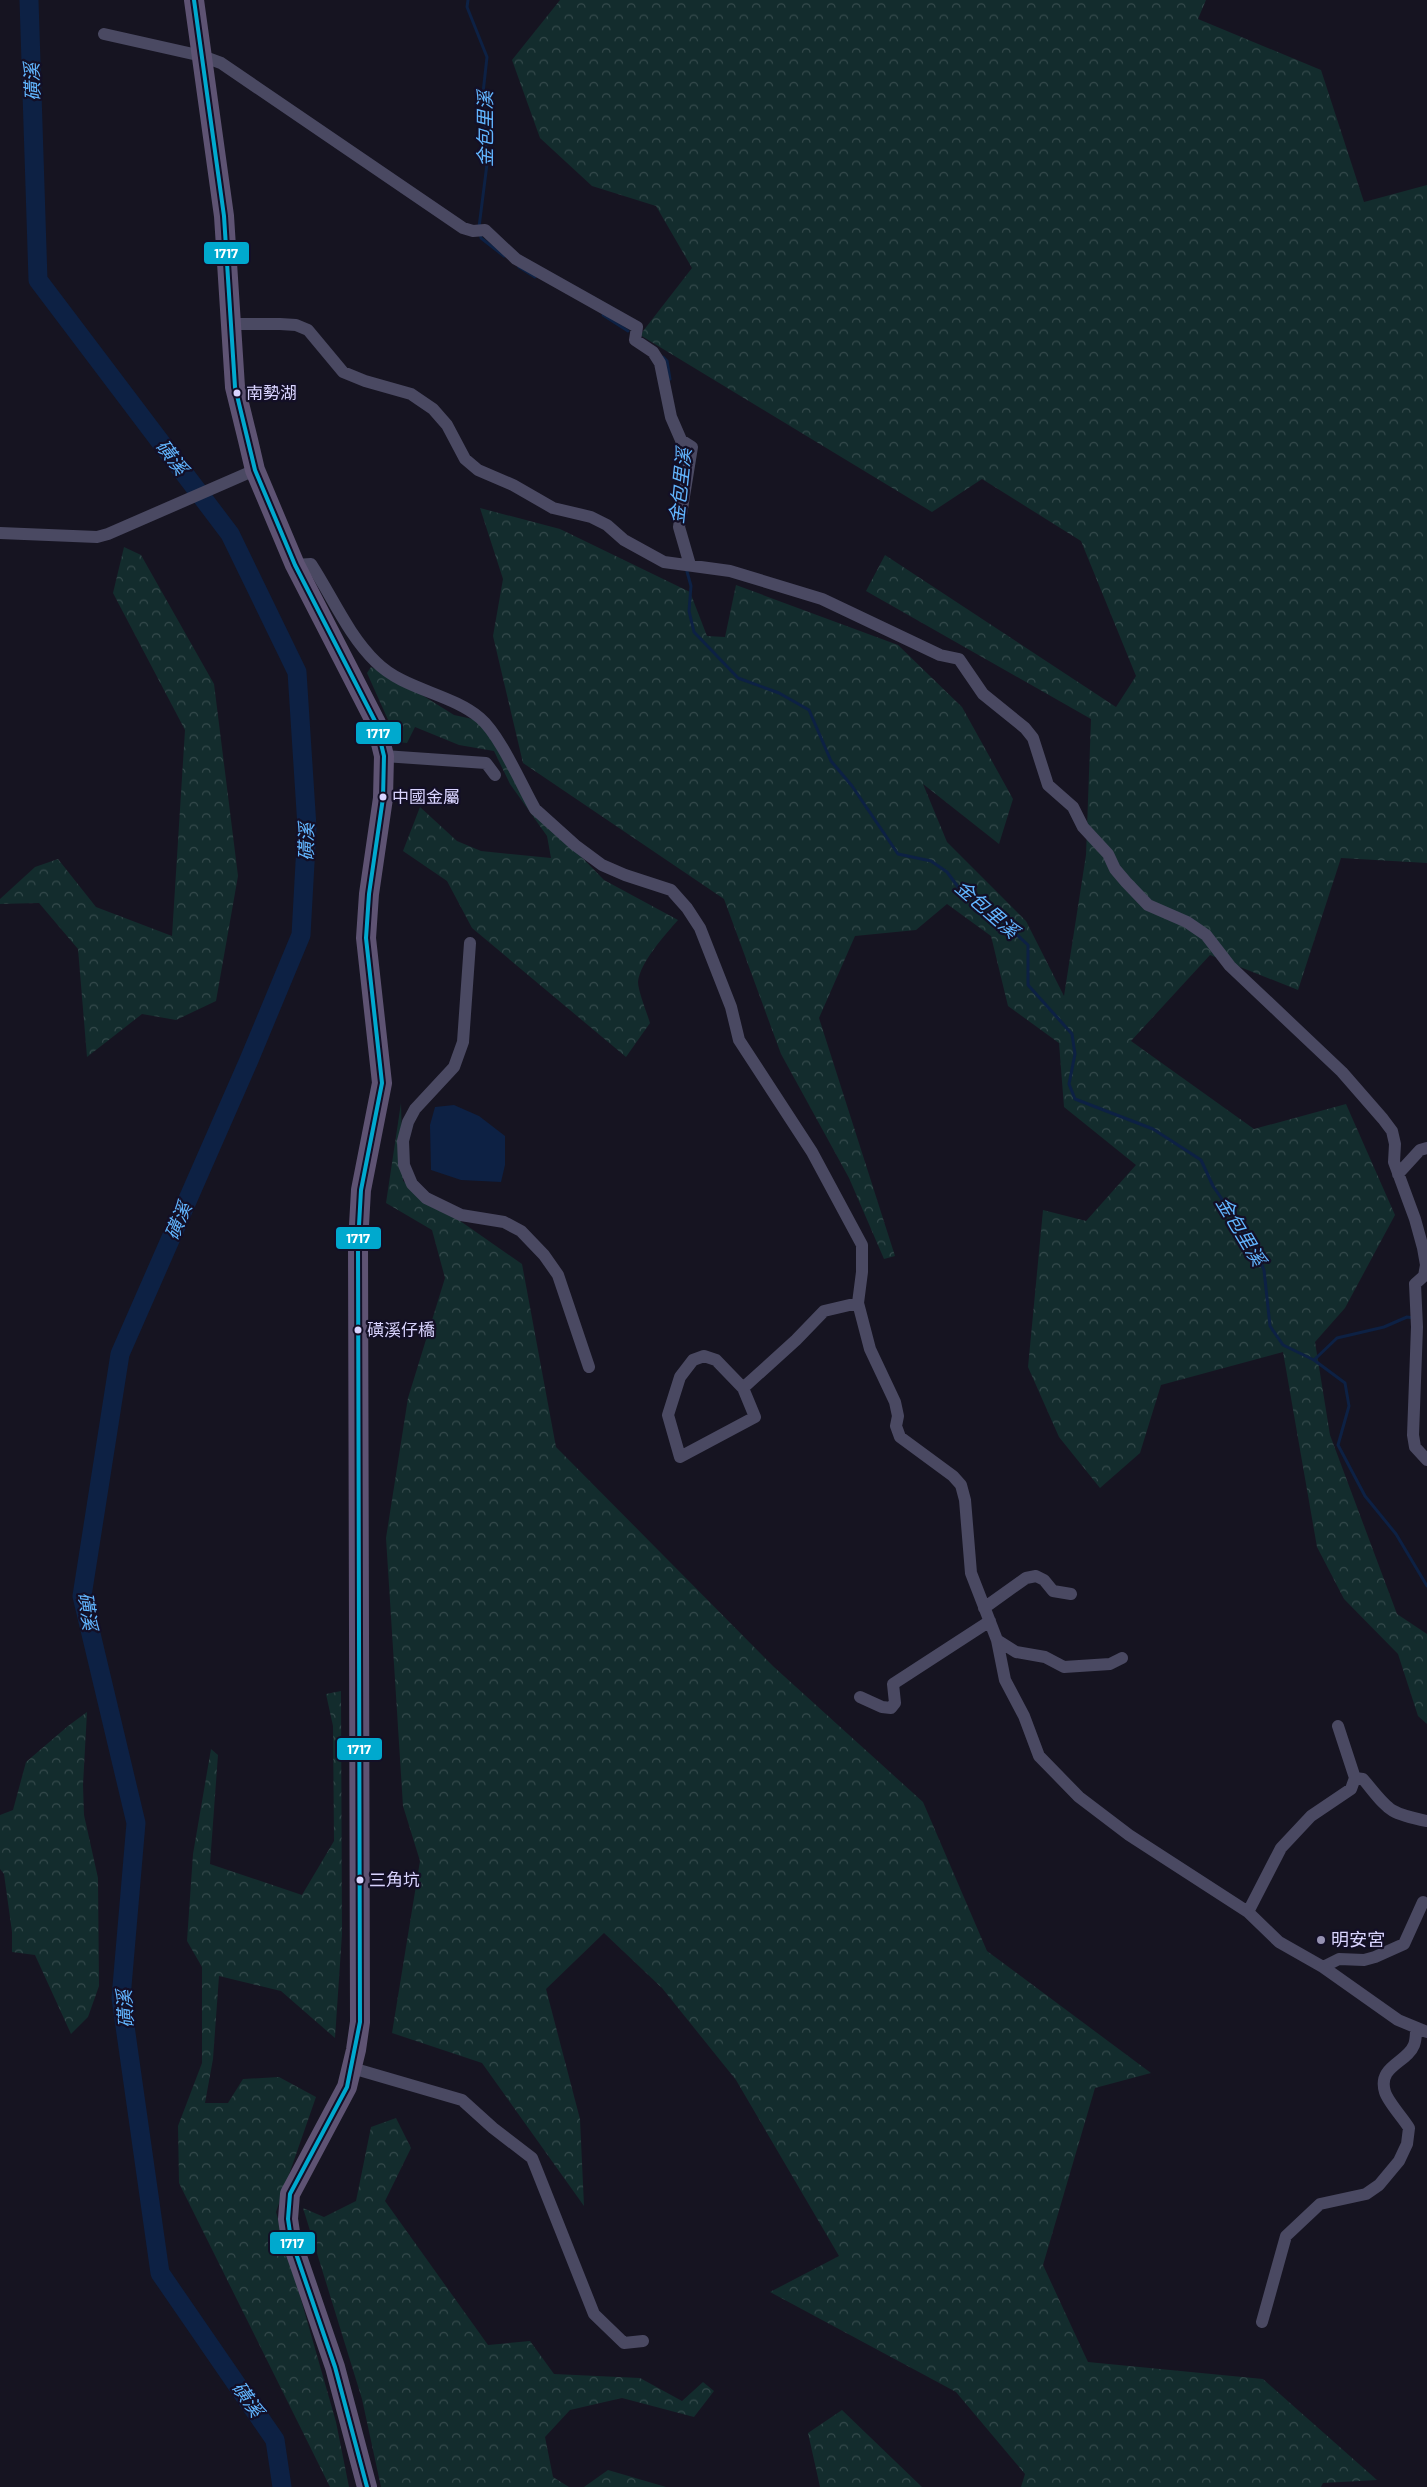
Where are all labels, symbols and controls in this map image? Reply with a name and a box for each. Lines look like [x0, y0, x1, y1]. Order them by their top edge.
water label: 磺溪 [19, 60, 44, 101]
water label: 金包里溪 [473, 88, 496, 167]
line badge: 1717 [203, 241, 250, 265]
text: 1717 [214, 244, 238, 261]
place label: 南勢湖 [246, 382, 297, 402]
marker: 南勢湖 [232, 388, 242, 398]
water label: 磺溪 [152, 435, 195, 481]
water label: 金包里溪 [664, 444, 695, 525]
line badge: 1717 [355, 721, 402, 745]
text: 1717 [366, 724, 390, 741]
place label: 中國金屬 [392, 786, 460, 806]
marker: 中國金屬 [378, 792, 388, 802]
water label: 磺溪 [294, 820, 317, 861]
water label: 金包里溪 [951, 875, 1026, 944]
water label: 金包里溪 [1212, 1192, 1272, 1272]
water label: 磺溪 [160, 1196, 197, 1243]
line badge: 1717 [335, 1226, 382, 1250]
text: 1717 [346, 1229, 370, 1246]
place label: 磺溪仔橋 [367, 1319, 435, 1339]
marker: 磺溪仔橋 [353, 1325, 363, 1335]
water label: 磺溪 [74, 1591, 103, 1634]
line badge: 1717 [336, 1737, 383, 1761]
text: 1717 [347, 1740, 371, 1757]
place label: 三角坑 [369, 1869, 420, 1889]
marker: 三角坑 [355, 1875, 365, 1885]
place label: 明安宮 [1331, 1928, 1385, 1950]
marker: 明安宮 [1315, 1934, 1327, 1946]
water label: 磺溪 [111, 1986, 137, 2029]
line badge: 1717 [269, 2231, 316, 2255]
text: 1717 [280, 2234, 304, 2251]
water label: 磺溪 [228, 2377, 270, 2423]

